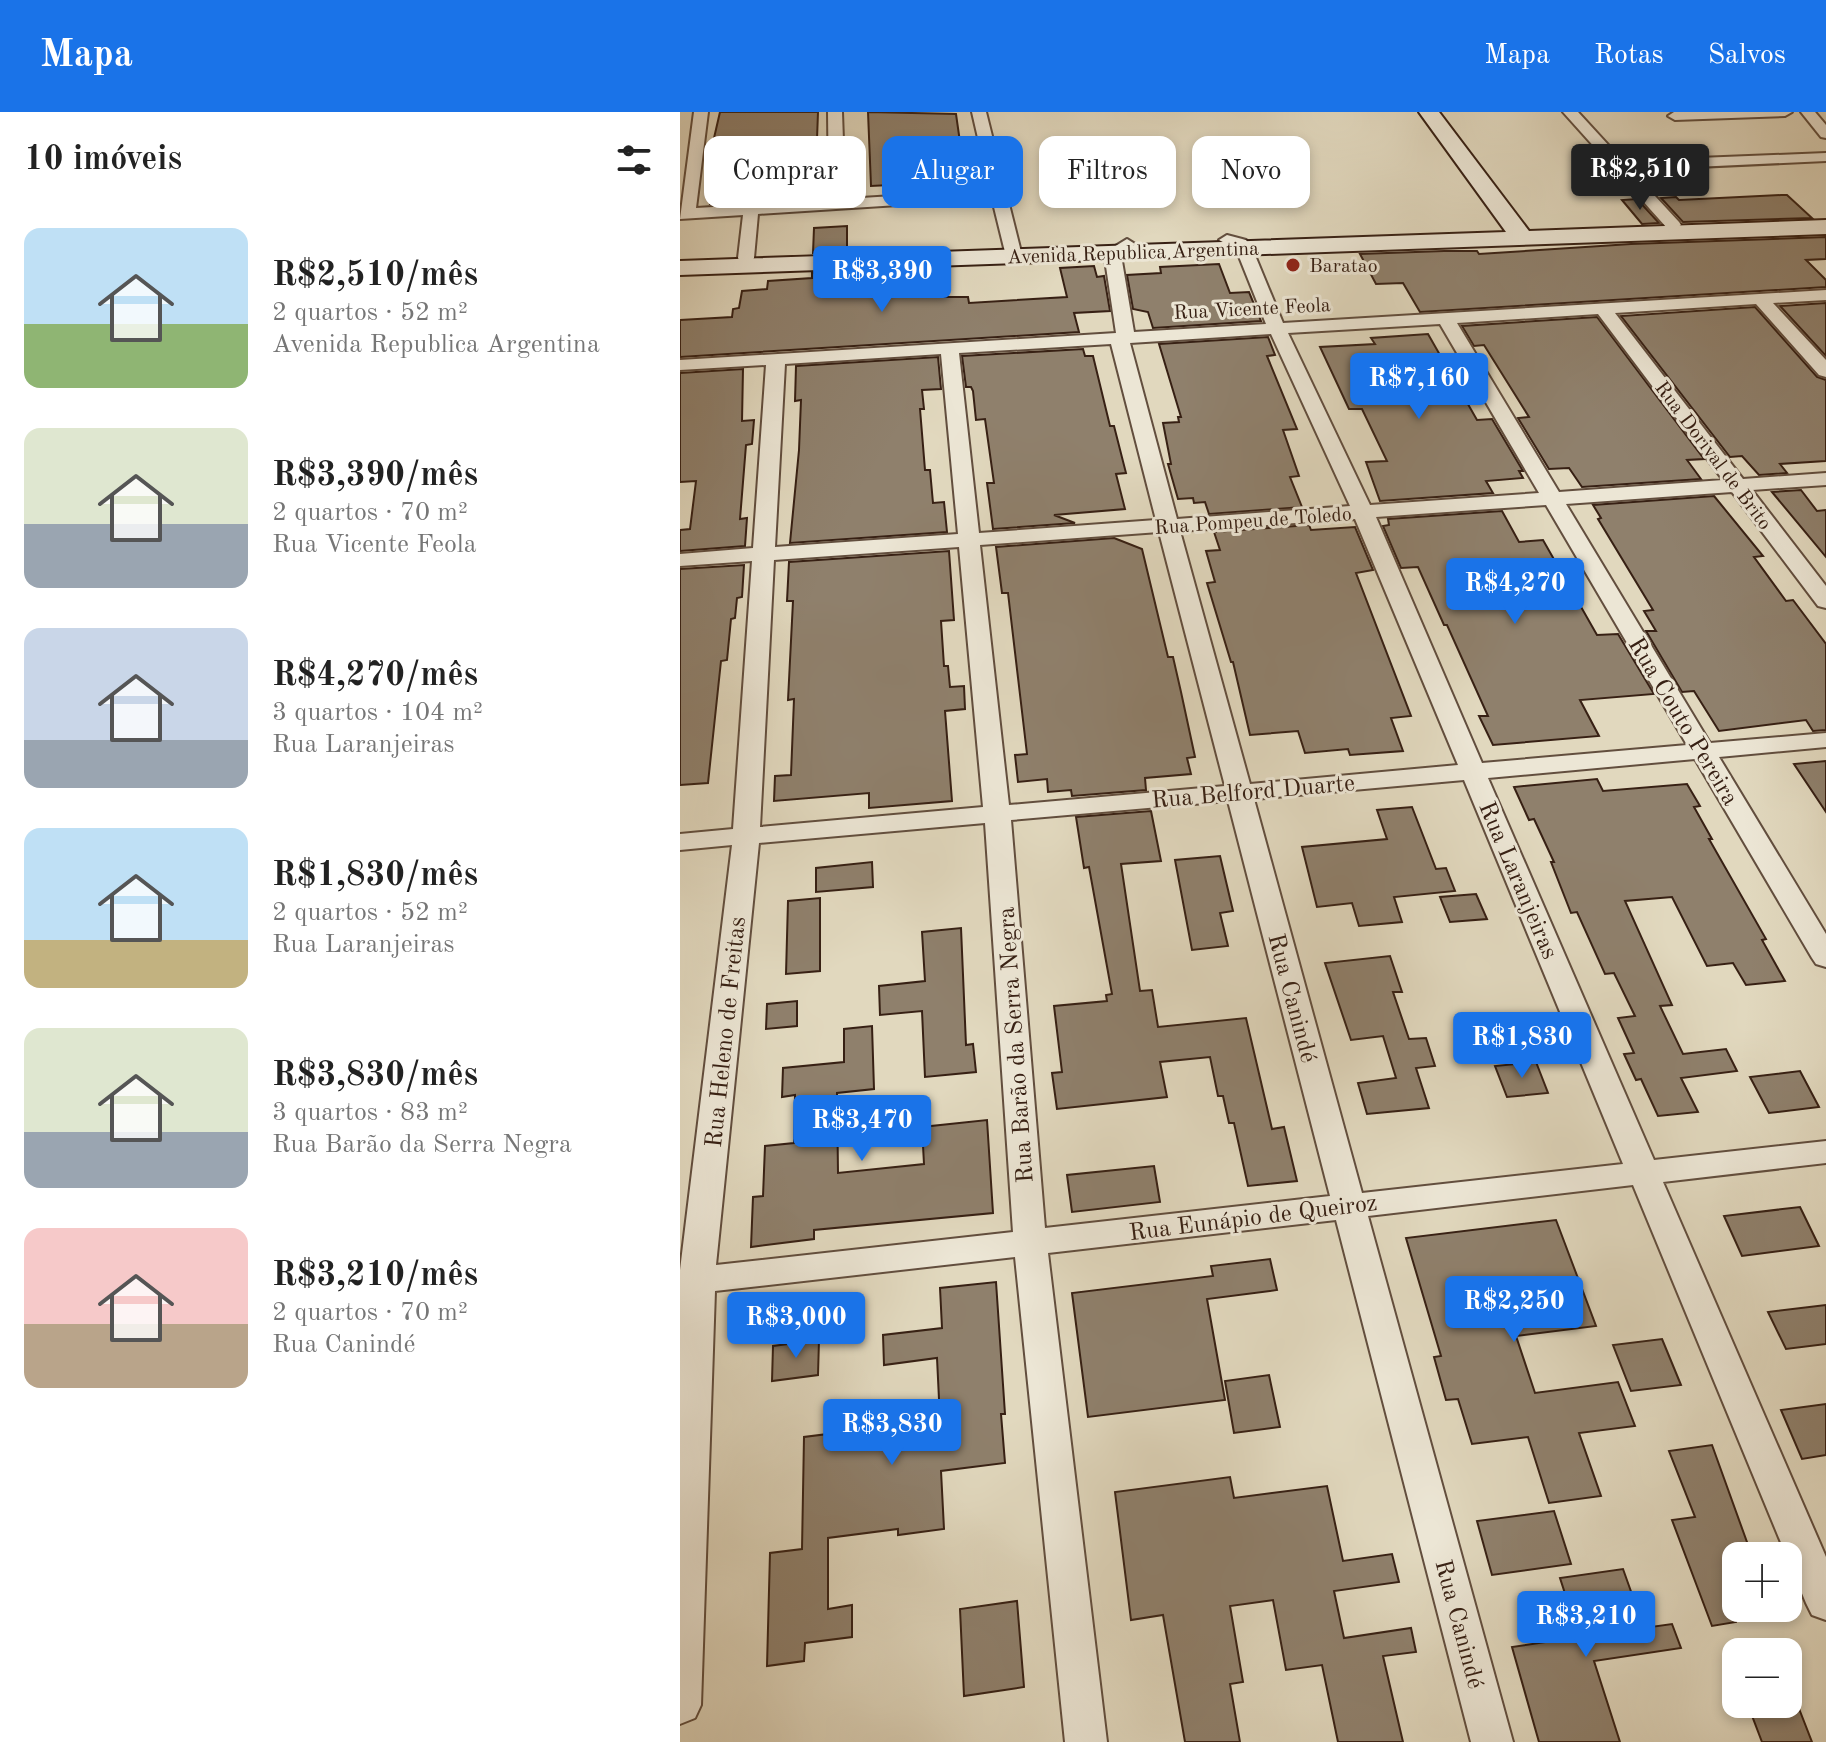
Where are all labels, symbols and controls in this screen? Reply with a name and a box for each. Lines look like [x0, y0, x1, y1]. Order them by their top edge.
text: Mapa [40, 37, 133, 75]
text: Mapa [1484, 42, 1550, 70]
text: Rotas [1594, 42, 1664, 70]
text: Salvos [1708, 42, 1786, 70]
chip: Comprar [704, 136, 866, 208]
chip: Alugar [882, 136, 1023, 208]
chip: Filtros [1039, 136, 1176, 208]
chip: Novo [1192, 136, 1310, 208]
icon: filters [612, 138, 656, 182]
text: 10 imóveis [24, 143, 182, 177]
pin: R$2,510 [1566, 144, 1714, 212]
text: R$2,510 [1589, 157, 1691, 183]
street label: Avenida Republica Argentina [1007, 240, 1260, 268]
pin: R$3,390 [808, 246, 956, 314]
marker: Baratao [1284, 256, 1302, 274]
place label: Baratao [1309, 257, 1378, 277]
text: R$2,510/mês [272, 259, 478, 293]
text: R$3,390 [831, 259, 933, 285]
icon: home [88, 260, 184, 356]
street label: Rua Vicente Feola [1173, 296, 1331, 324]
text: 2 quartos · 52 m² [272, 300, 468, 326]
text: Avenida Republica Argentina [272, 332, 600, 358]
pin: R$7,160 [1345, 353, 1493, 421]
text: R$7,160 [1368, 366, 1470, 392]
street label: Rua Dorival de Brito [1650, 378, 1775, 534]
text: R$3,390/mês [272, 459, 478, 493]
icon: home [88, 460, 184, 556]
text: 2 quartos · 70 m² [272, 500, 468, 526]
street label: Rua Pompeu de Toledo [1154, 505, 1352, 539]
text: Rua Vicente Feola [272, 532, 477, 558]
pin: R$4,270 [1441, 558, 1589, 626]
text: R$4,270 [1464, 571, 1566, 597]
street label: Rua Couto Pereira [1623, 634, 1742, 810]
text: R$4,270/mês [272, 659, 478, 693]
icon: home [88, 660, 184, 756]
text: 3 quartos · 104 m² [272, 700, 483, 726]
text: Rua Laranjeiras [272, 732, 455, 758]
street label: Rua Belford Duarte [1150, 772, 1356, 814]
street label: Rua Laranjeiras [1473, 799, 1561, 963]
text: R$1,830/mês [272, 859, 478, 893]
icon: home [88, 860, 184, 956]
text: 2 quartos · 52 m² [272, 900, 468, 926]
street label: Rua Barão da Serra Negra [995, 906, 1039, 1184]
street label: Rua Heleno de Freitas [703, 915, 751, 1149]
street label: Rua Canindé [1262, 931, 1320, 1066]
text: Rua Laranjeiras [272, 932, 455, 958]
pin: R$1,830 [1448, 1012, 1596, 1080]
text: R$1,830 [1471, 1025, 1573, 1051]
text: R$3,830/mês [272, 1059, 478, 1093]
icon: home [88, 1060, 184, 1156]
pin: R$3,470 [788, 1095, 936, 1163]
text: 3 quartos · 83 m² [272, 1100, 468, 1126]
text: R$3,470 [811, 1108, 913, 1134]
text: Rua Barão da Serra Negra [272, 1132, 572, 1158]
street label: Rua Eunápio de Queiroz [1128, 1192, 1379, 1246]
text: R$3,210/mês [272, 1259, 478, 1293]
icon: home [88, 1260, 184, 1356]
pin: R$2,250 [1440, 1276, 1588, 1344]
text: R$2,250 [1463, 1289, 1565, 1315]
pin: R$3,000 [722, 1292, 870, 1360]
text: 2 quartos · 70 m² [272, 1300, 468, 1326]
text: R$3,000 [745, 1305, 847, 1331]
text: Rua Canindé [272, 1332, 416, 1358]
pin: R$3,830 [818, 1399, 966, 1467]
text: R$3,830 [841, 1412, 943, 1438]
map controls [1722, 1542, 1802, 1718]
button: + [1722, 1542, 1802, 1622]
street label: Rua Canindé [1429, 1557, 1487, 1692]
pin: R$3,210 [1512, 1591, 1660, 1659]
text: R$3,210 [1535, 1604, 1637, 1630]
button: − [1722, 1638, 1802, 1718]

